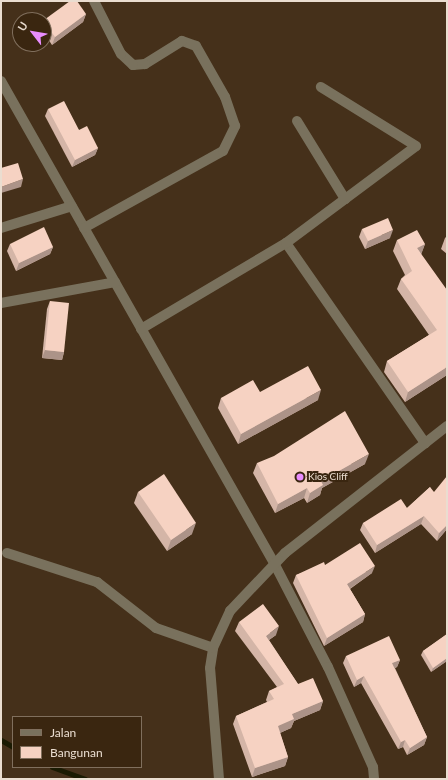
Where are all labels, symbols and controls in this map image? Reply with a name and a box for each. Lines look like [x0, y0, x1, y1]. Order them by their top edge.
north arrow [12, 12, 52, 52]
text: U [14, 19, 30, 33]
place label: Kios Cliff [308, 471, 348, 483]
marker: Kios Cliff [295, 472, 305, 482]
legend [12, 716, 142, 768]
text: Jalan [50, 725, 76, 740]
text: Bangunan [50, 745, 103, 760]

